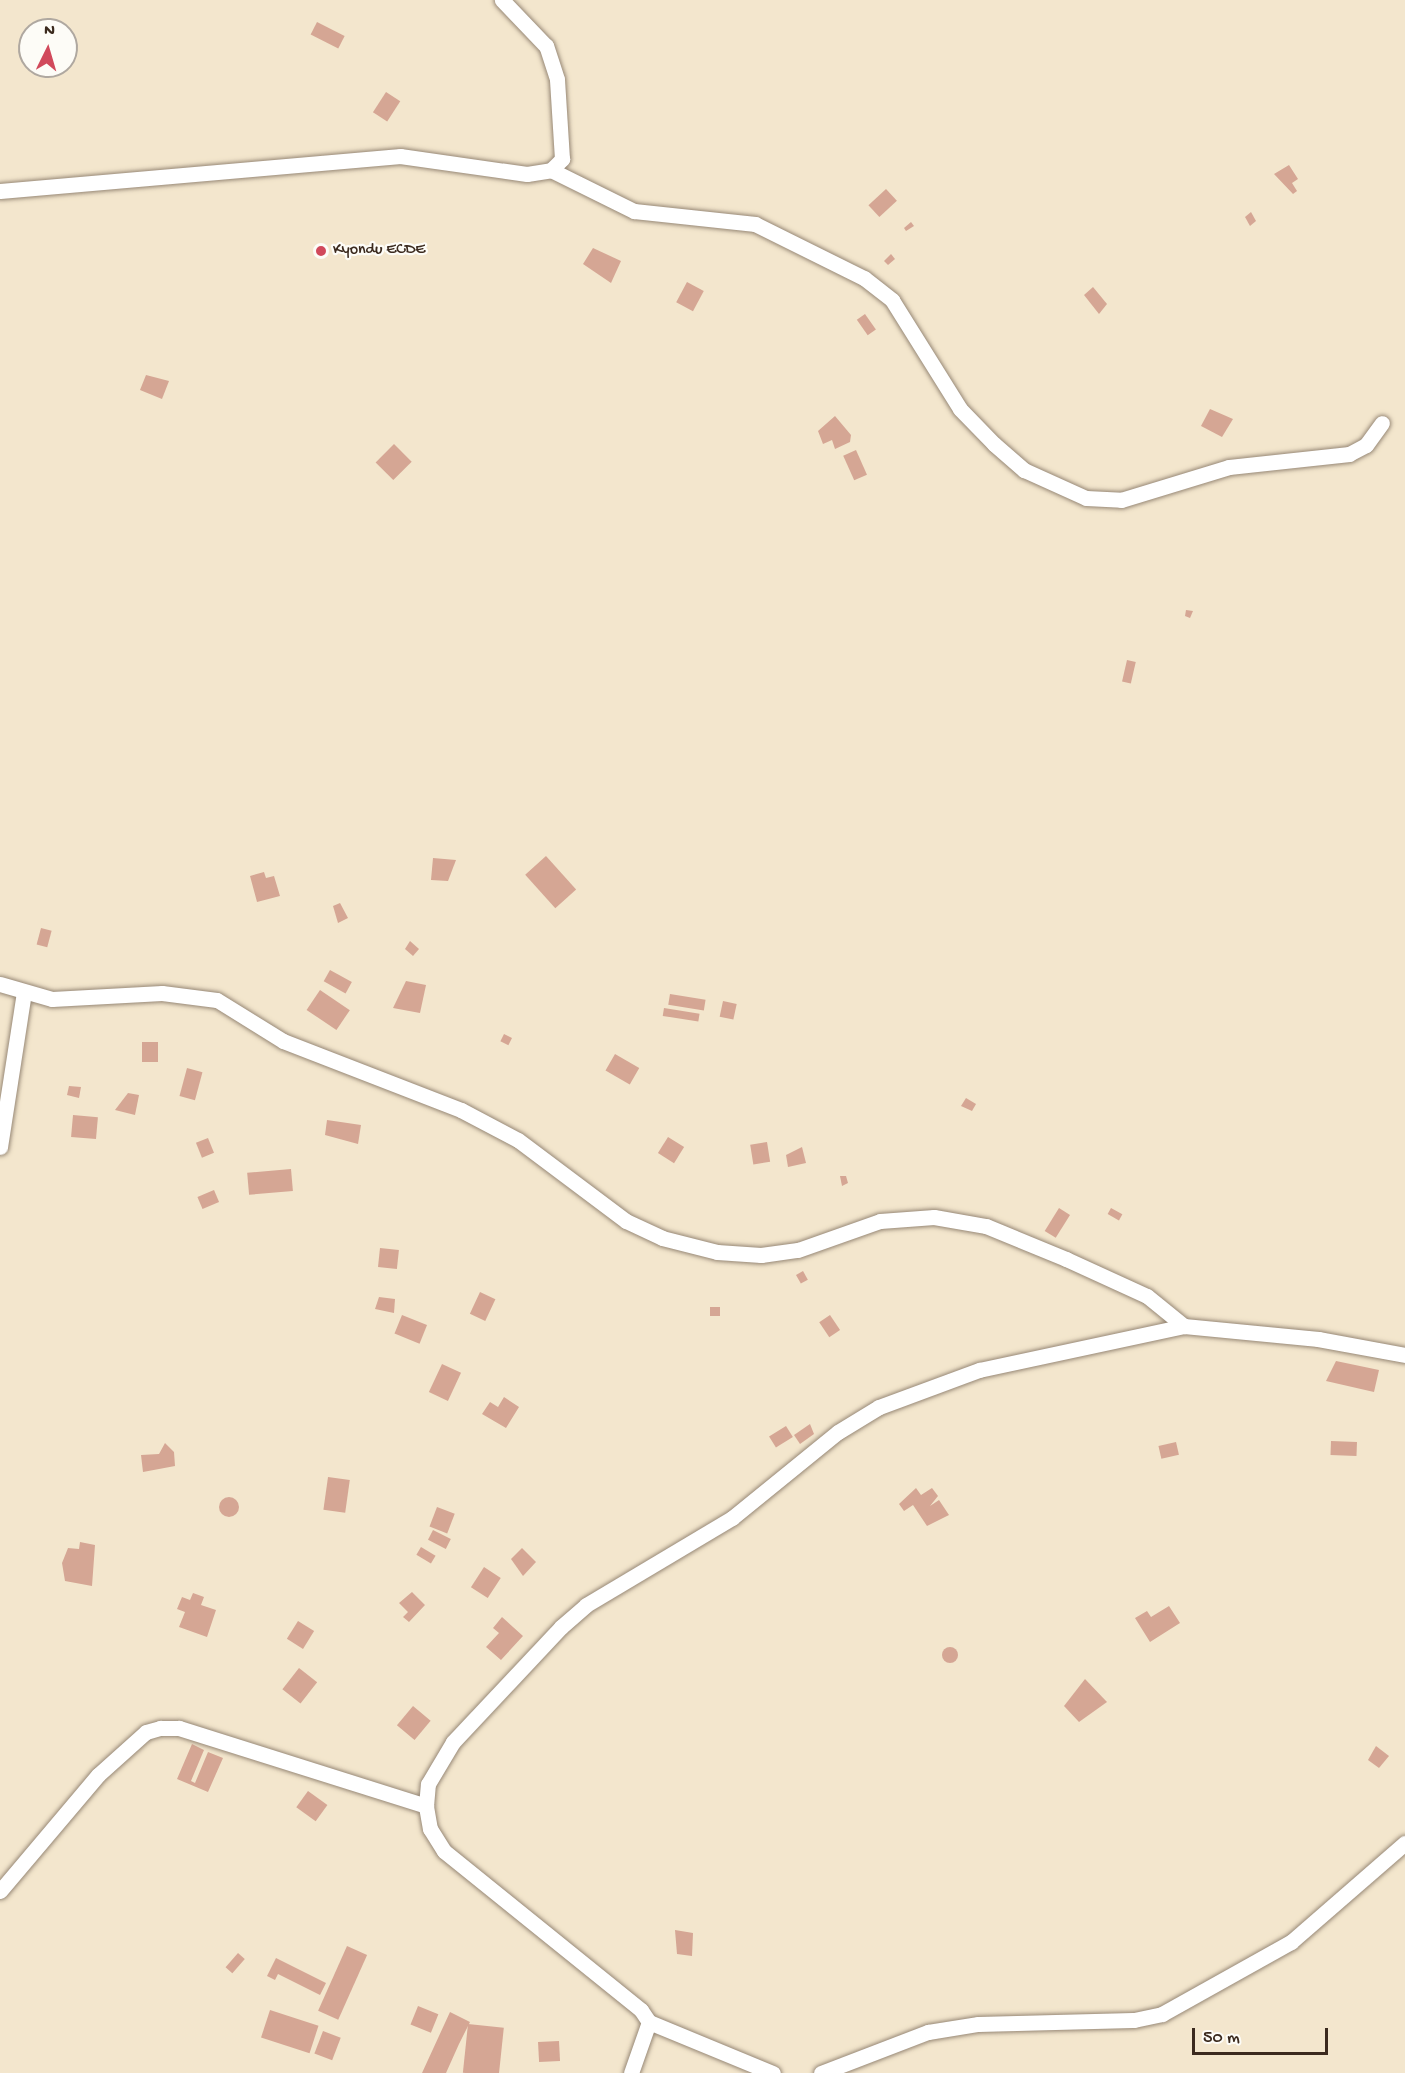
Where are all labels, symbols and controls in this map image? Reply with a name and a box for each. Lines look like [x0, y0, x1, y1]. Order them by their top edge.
north arrow [18, 18, 78, 78]
text: N [43, 22, 55, 41]
place label: Kyondu ECDE [333, 241, 425, 261]
marker: Kyondu ECDE [314, 244, 328, 258]
scale bar [1195, 2016, 1332, 2054]
text: 50 m [1203, 2028, 1240, 2049]

